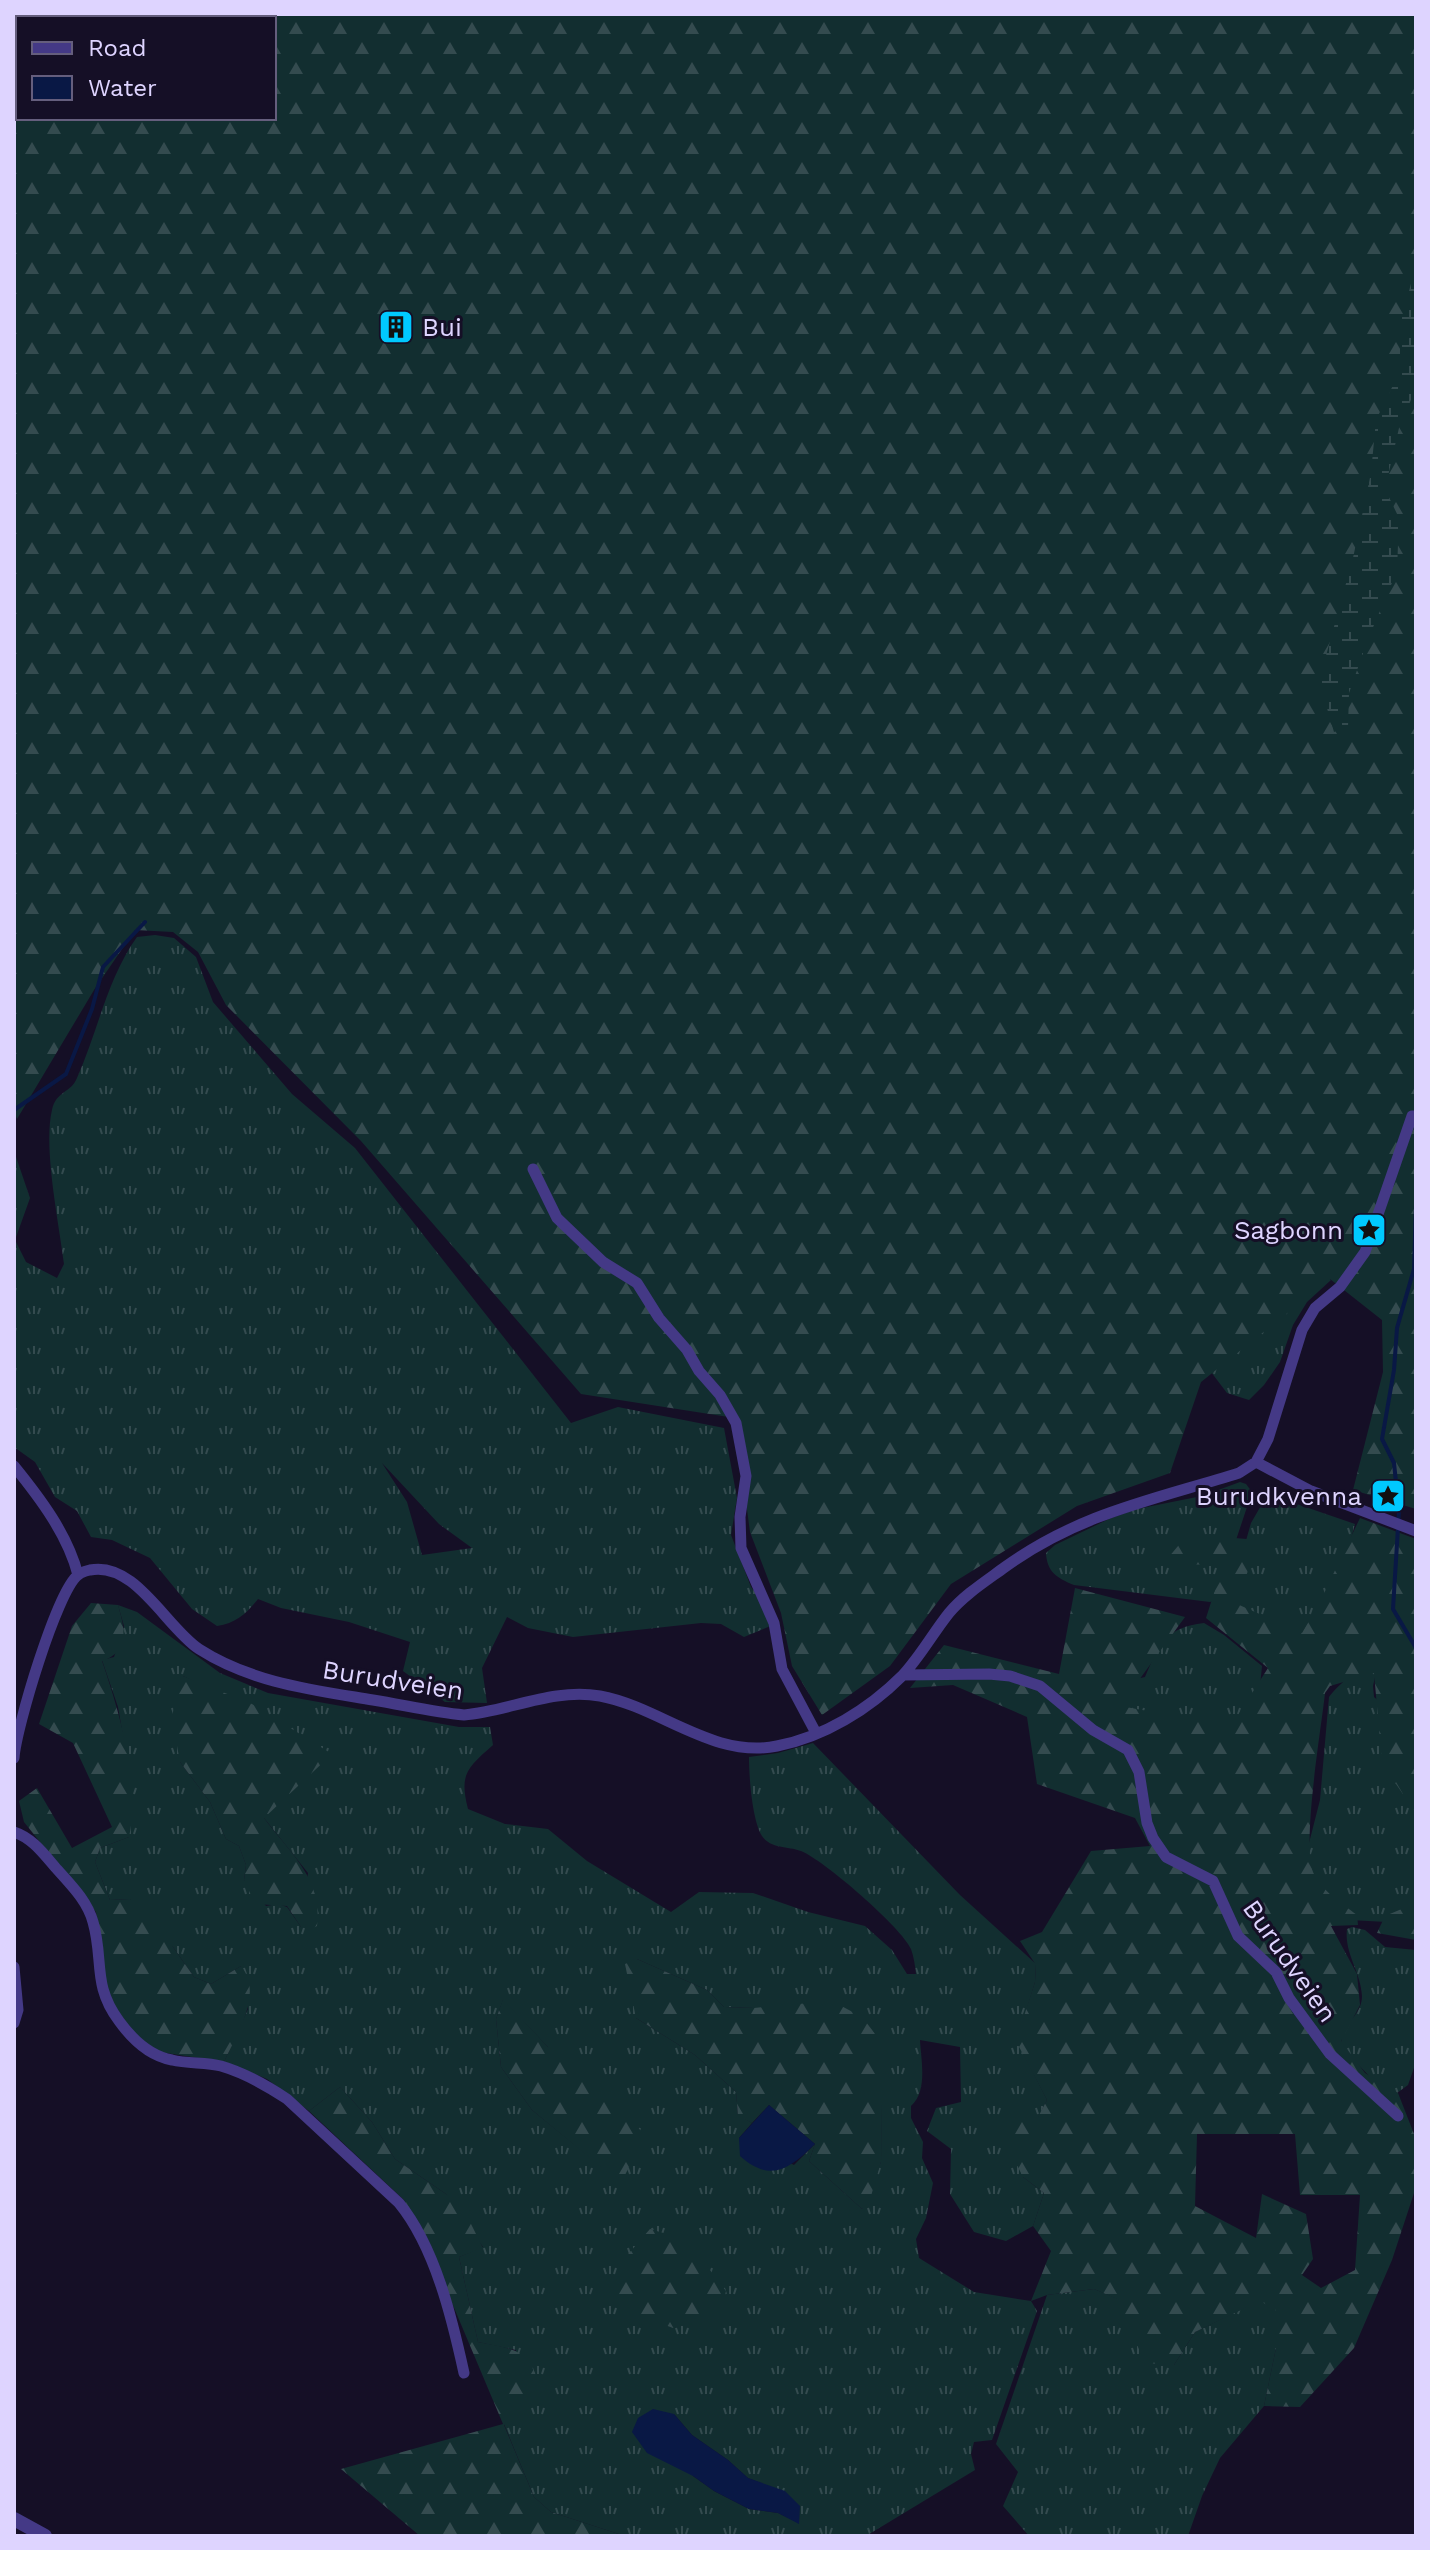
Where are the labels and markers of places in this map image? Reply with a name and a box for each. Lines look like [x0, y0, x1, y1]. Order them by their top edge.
building icon: Bui [377, 308, 415, 346]
place label: Bui [422, 312, 462, 342]
place icon: Sagbonn [1350, 1211, 1388, 1249]
place label: Sagbonn [1234, 1215, 1343, 1245]
place icon: Burudkvenna [1369, 1477, 1407, 1515]
place label: Burudkvenna [1196, 1481, 1362, 1511]

